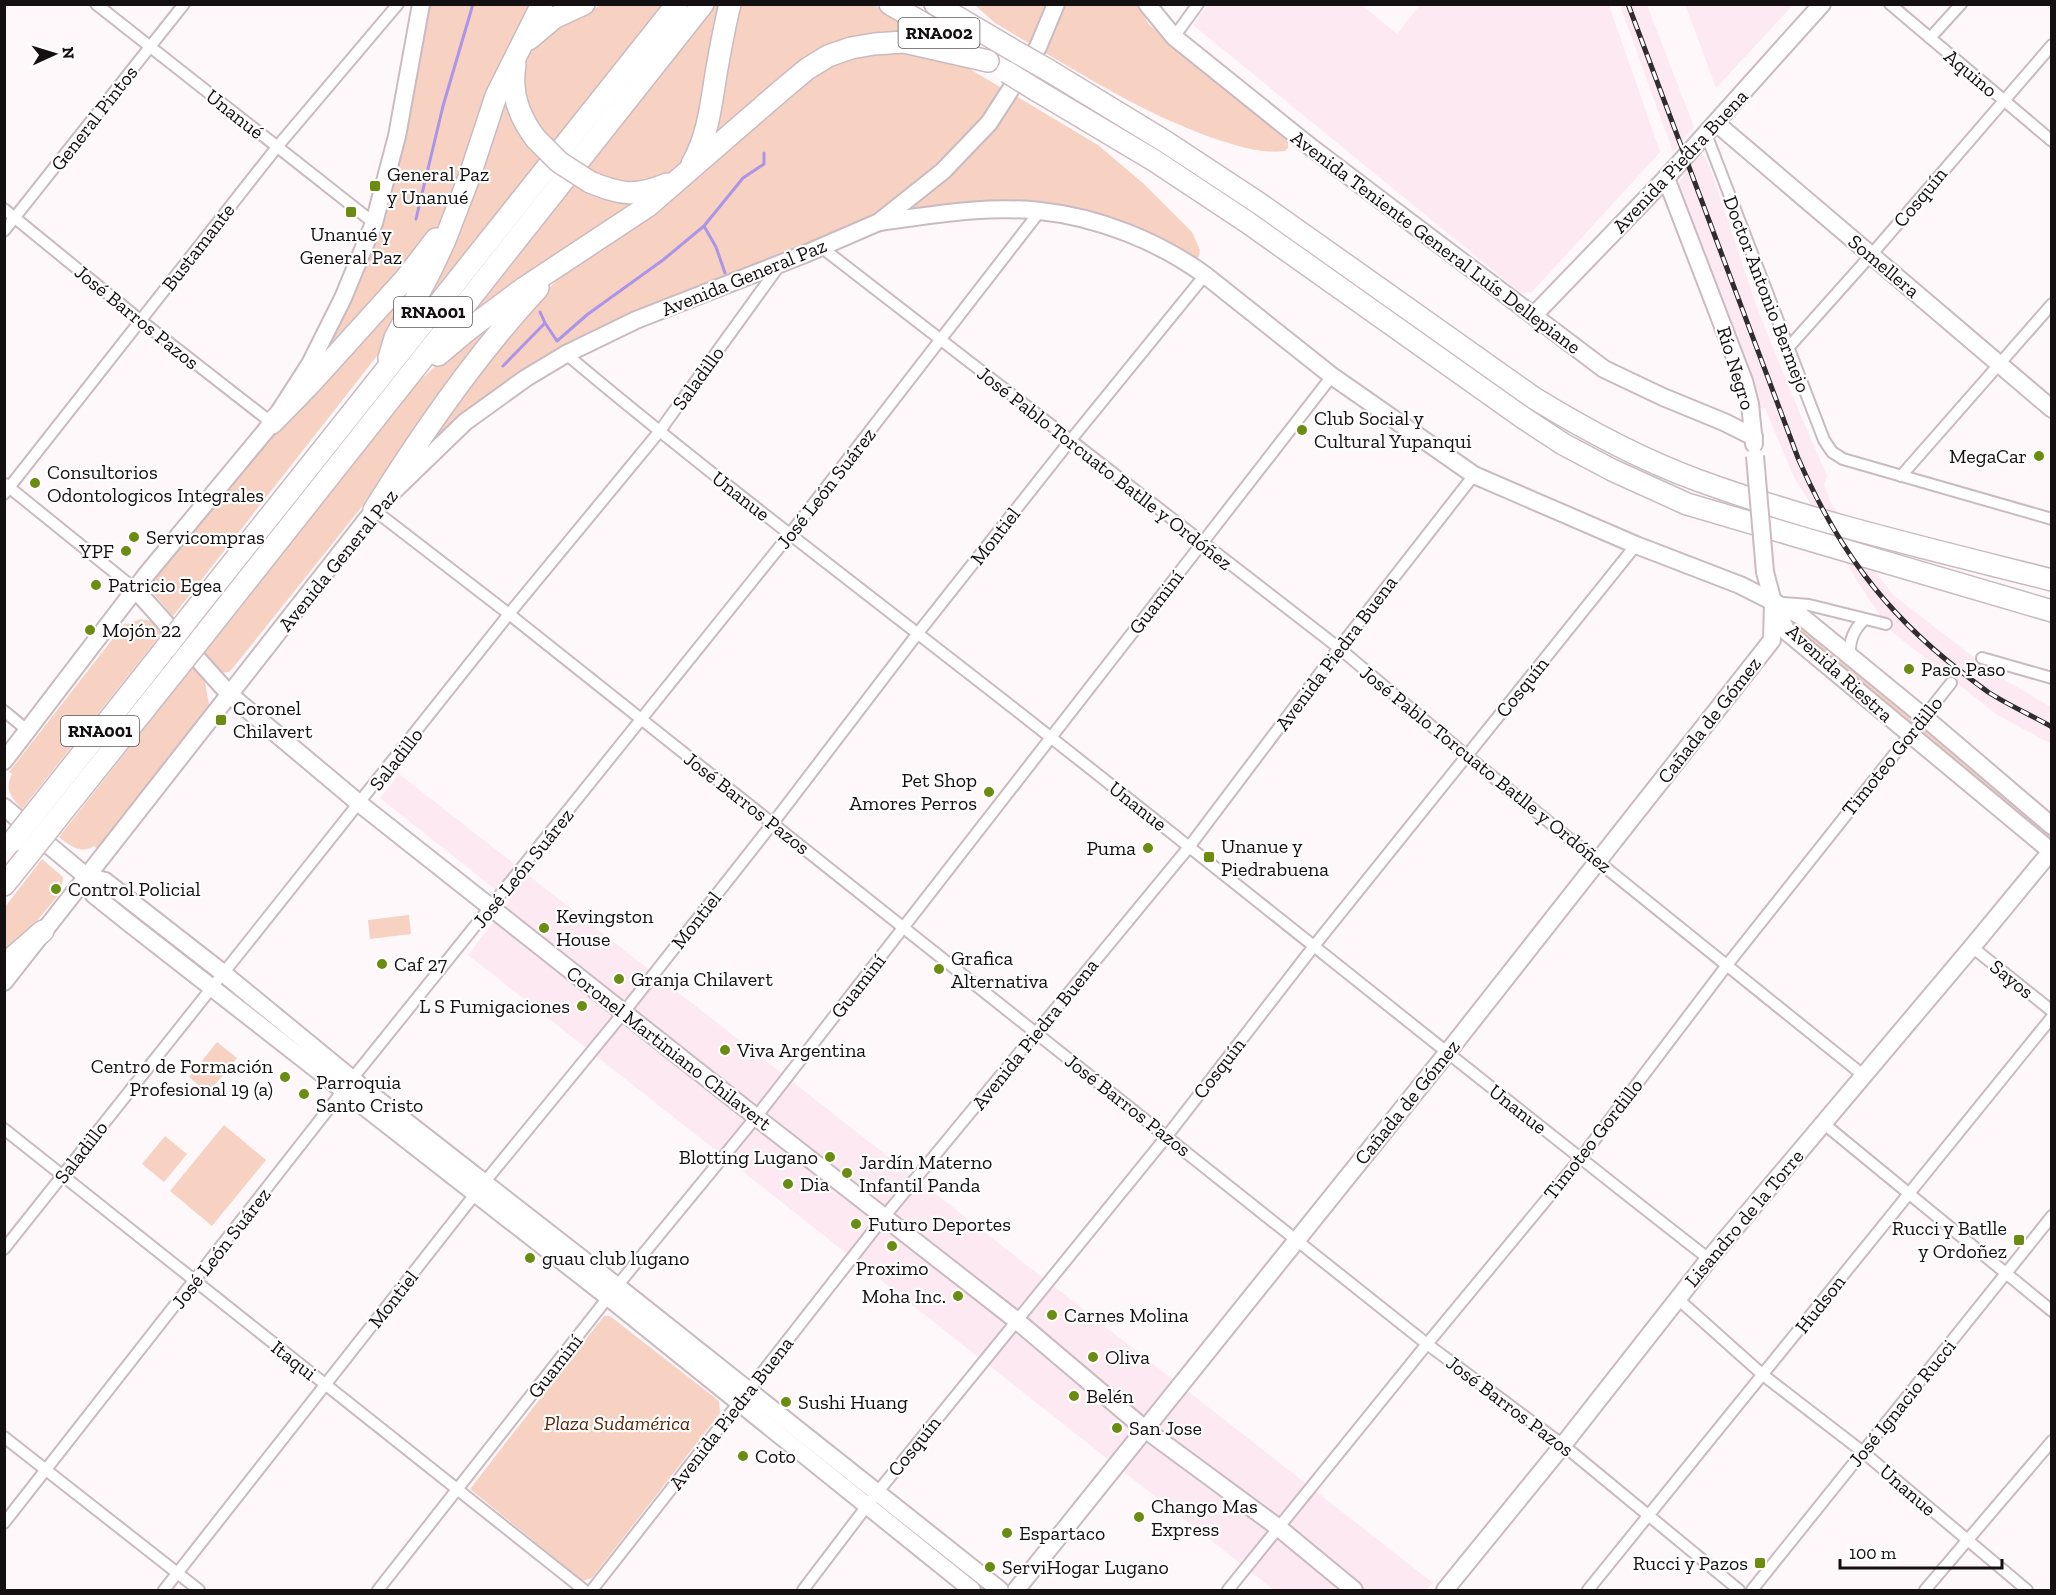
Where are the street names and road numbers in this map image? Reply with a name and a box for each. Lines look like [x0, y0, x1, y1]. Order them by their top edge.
road number: RNA002 [898, 18, 980, 48]
street label: Aquino [1940, 44, 2002, 102]
street label: General Pintos [45, 61, 143, 175]
street label: Unanué [201, 84, 269, 144]
street label: Avenida Piedra Buena [1607, 84, 1753, 238]
street label: Avenida Teniente General Luís Dellepiane [1286, 125, 1586, 359]
street label: Cosquín [1888, 162, 1952, 232]
street label: Doctor Antonio Bermejo [1718, 192, 1816, 396]
street label: Bustamante [156, 199, 240, 295]
street label: Somellera [1843, 229, 1925, 303]
street label: Avenida General Paz [658, 233, 830, 321]
street label: José Barros Pazos [70, 260, 204, 374]
road number: RNA001 [394, 297, 472, 327]
street label: Río Negro [1712, 323, 1760, 413]
street label: Saladillo [667, 342, 729, 414]
street label: José Pablo Torcuato Batlle y Ordóñez [973, 361, 1237, 575]
street label: José León Suárez [771, 423, 881, 553]
street label: Unanue [707, 466, 775, 526]
street label: Avenida General Paz [273, 484, 403, 636]
street label: Montiel [965, 502, 1025, 570]
street label: Guaminí [1124, 565, 1189, 639]
street label: Avenida Piedra Buena [1270, 571, 1402, 735]
street label: Avenida Riestra [1782, 619, 1898, 727]
street label: Cosquín [1490, 651, 1554, 722]
street label: Cañada de Gómez [1652, 652, 1766, 788]
street label: José Pablo Torcuato Batlle y Ordóñez [1355, 660, 1617, 878]
street label: Timoteo Gordillo [1836, 691, 1948, 821]
road number: RNA001 [61, 716, 139, 746]
street label: Saladillo [364, 723, 428, 795]
street label: José Barros Pazos [679, 746, 815, 860]
street label: Unanue [1104, 776, 1172, 836]
street label: José León Suárez [467, 803, 579, 933]
street label: Montiel [666, 886, 726, 954]
street label: Guaminí [826, 949, 891, 1023]
street label: Avenida Piedra Buena [967, 953, 1104, 1114]
street label: Sayos [1985, 954, 2039, 1004]
street label: Coronel Martiniano Chilavert [562, 961, 777, 1136]
street label: Cosquín [1188, 1032, 1251, 1103]
street label: Cañada de Gómez [1349, 1035, 1465, 1169]
street label: José Barros Pazos [1060, 1048, 1196, 1162]
street label: Timoteo Gordillo [1538, 1074, 1648, 1204]
street label: Unanue [1484, 1079, 1552, 1139]
street label: Saladillo [49, 1116, 113, 1188]
street label: Lisandro de la Torre [1679, 1144, 1809, 1292]
street label: José León Suárez [166, 1183, 276, 1313]
street label: Montiel [363, 1265, 423, 1333]
street label: Hudson [1790, 1270, 1851, 1338]
street label: Guaminí [523, 1329, 588, 1403]
street label: Avenida Piedra Buena [664, 1332, 798, 1494]
street label: José Ignacio Rucci [1843, 1334, 1961, 1472]
street label: Itaqui [267, 1335, 322, 1385]
street label: José Barros Pazos [1442, 1350, 1578, 1462]
street label: Cosquín [882, 1410, 946, 1481]
street label: Unanue [1875, 1459, 1941, 1521]

